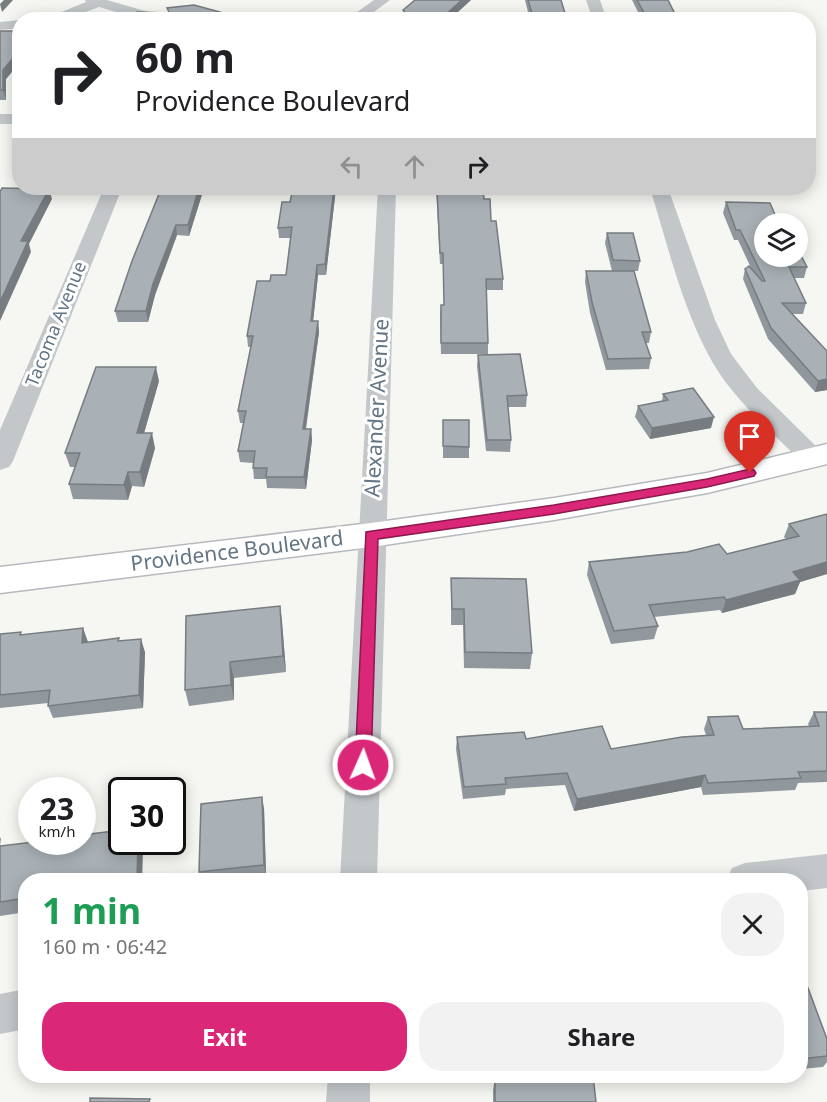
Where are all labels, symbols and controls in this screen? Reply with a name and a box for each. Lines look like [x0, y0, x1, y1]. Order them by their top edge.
text: 60 m [135, 28, 235, 85]
icon: right [36, 36, 114, 114]
text: Providence Boulevard [135, 82, 410, 119]
icon: left [335, 150, 368, 183]
icon: ahead [398, 150, 431, 183]
icon: right [461, 150, 494, 183]
map controls [754, 213, 808, 267]
button: layers [754, 213, 808, 267]
street label: Tacoma Avenue [19, 257, 91, 390]
street label: Alexander Avenue [357, 318, 395, 498]
pin [724, 411, 775, 473]
icon: arrive [733, 420, 766, 453]
street label: Providence Boulevard [129, 523, 345, 577]
position arrow [331, 733, 395, 797]
speed limit sign: 30 [108, 777, 186, 855]
text: 23 [40, 788, 74, 829]
text: km/h [39, 821, 75, 841]
text: 1 min [42, 886, 141, 935]
button: close [721, 893, 784, 956]
text: 160 m · 06:42 [42, 933, 167, 960]
button: Exit [42, 1002, 407, 1071]
button: Share [419, 1002, 784, 1071]

